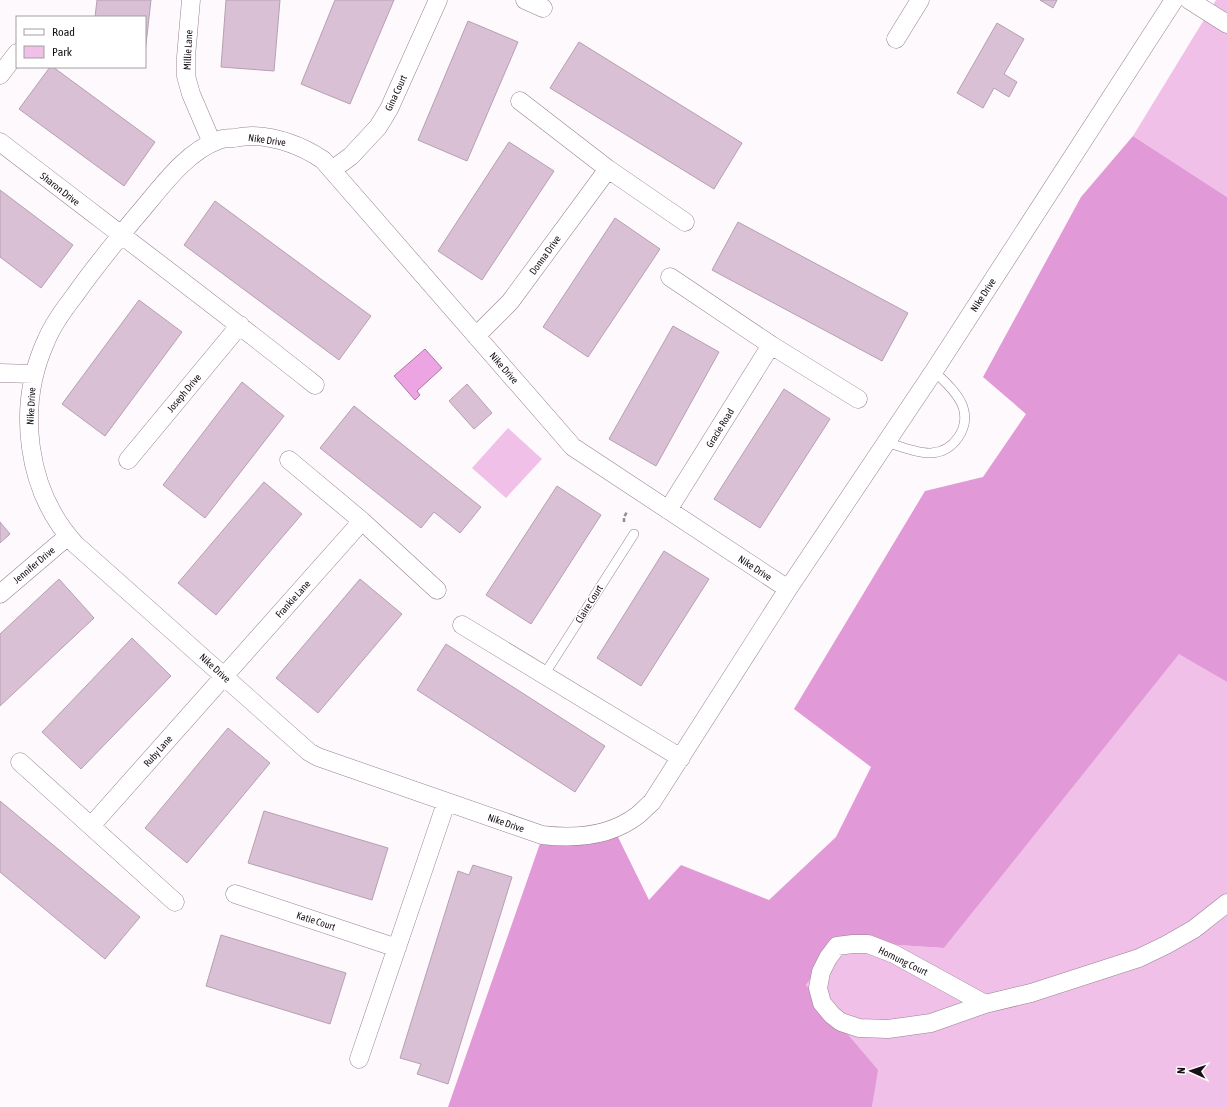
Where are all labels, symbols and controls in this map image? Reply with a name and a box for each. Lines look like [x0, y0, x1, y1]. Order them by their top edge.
legend [16, 16, 146, 68]
text: Road [52, 25, 75, 39]
street label: Millie Lane [181, 29, 195, 70]
text: Park [52, 45, 73, 59]
street label: Gina Court [383, 73, 409, 113]
street label: Nike Drive [248, 132, 287, 148]
street label: Sharon Drive [38, 170, 82, 208]
street label: Donna Drive [527, 233, 563, 277]
street label: Nike Drive [968, 276, 998, 314]
street label: Nike Drive [487, 350, 521, 386]
street label: Joseph Drive [165, 371, 203, 414]
street label: Nike Drive [25, 386, 38, 425]
street label: Gracie Road [704, 406, 736, 449]
street label: Jennifer Drive [11, 544, 57, 586]
street label: Nike Drive [736, 553, 774, 583]
street label: Frankie Lane [273, 578, 313, 620]
street label: Claire Court [573, 583, 605, 625]
street label: Nike Drive [197, 651, 233, 685]
street label: Ruby Lane [141, 733, 175, 769]
street label: Nike Drive [486, 812, 526, 834]
street label: Katie Court [295, 910, 337, 932]
street label: Hornung Court [877, 944, 930, 978]
north arrow [1171, 1051, 1211, 1091]
text: N [1175, 1067, 1187, 1074]

